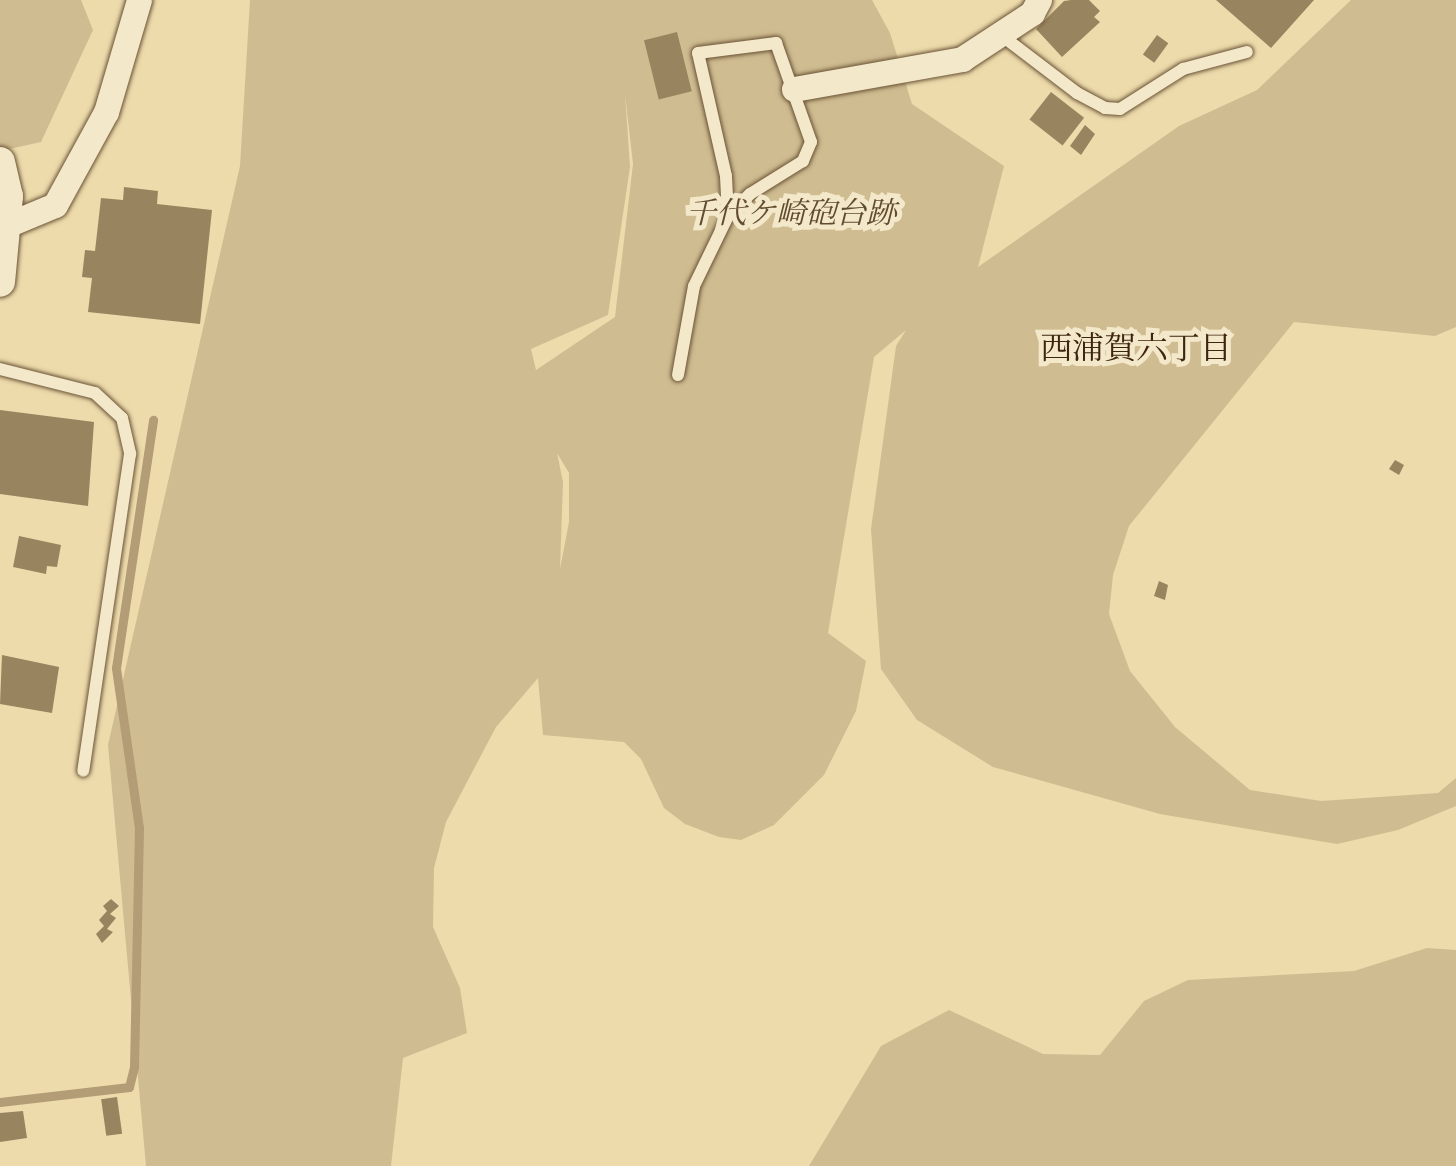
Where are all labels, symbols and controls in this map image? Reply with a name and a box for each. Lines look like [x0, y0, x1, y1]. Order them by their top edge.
park label: 千代ケ崎砲台跡 [686, 195, 896, 231]
district label: 西浦賀六丁目 [1040, 329, 1232, 367]

